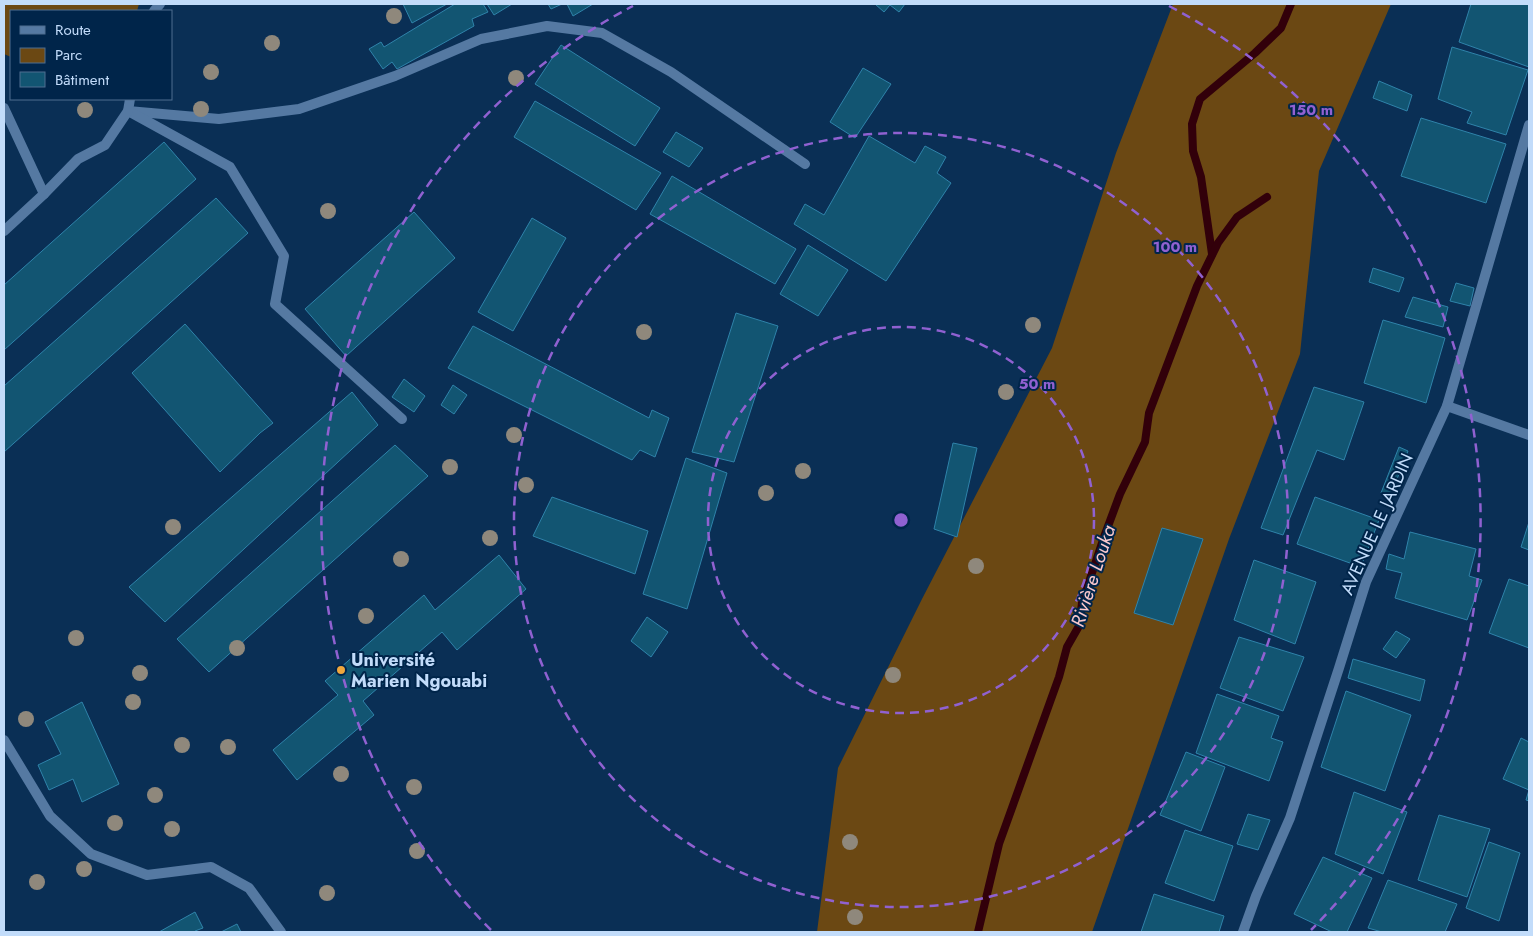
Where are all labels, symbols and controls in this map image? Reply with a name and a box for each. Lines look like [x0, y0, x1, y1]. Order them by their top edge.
legend [10, 10, 172, 100]
text: Route [55, 19, 91, 41]
text: Parc [55, 44, 82, 66]
text: Bâtiment [55, 69, 109, 91]
text: 150 m [1289, 99, 1333, 121]
text: 100 m [1153, 236, 1197, 258]
text: 50 m [1019, 373, 1055, 395]
street label: AVENUE LE JARDIN [1334, 449, 1420, 599]
centre of rings [892, 511, 910, 529]
water label: Rivière Louka [1064, 521, 1122, 630]
place label: Université Marien Ngouabi [351, 647, 487, 694]
marker: Université Marien Ngouabi [335, 664, 347, 676]

